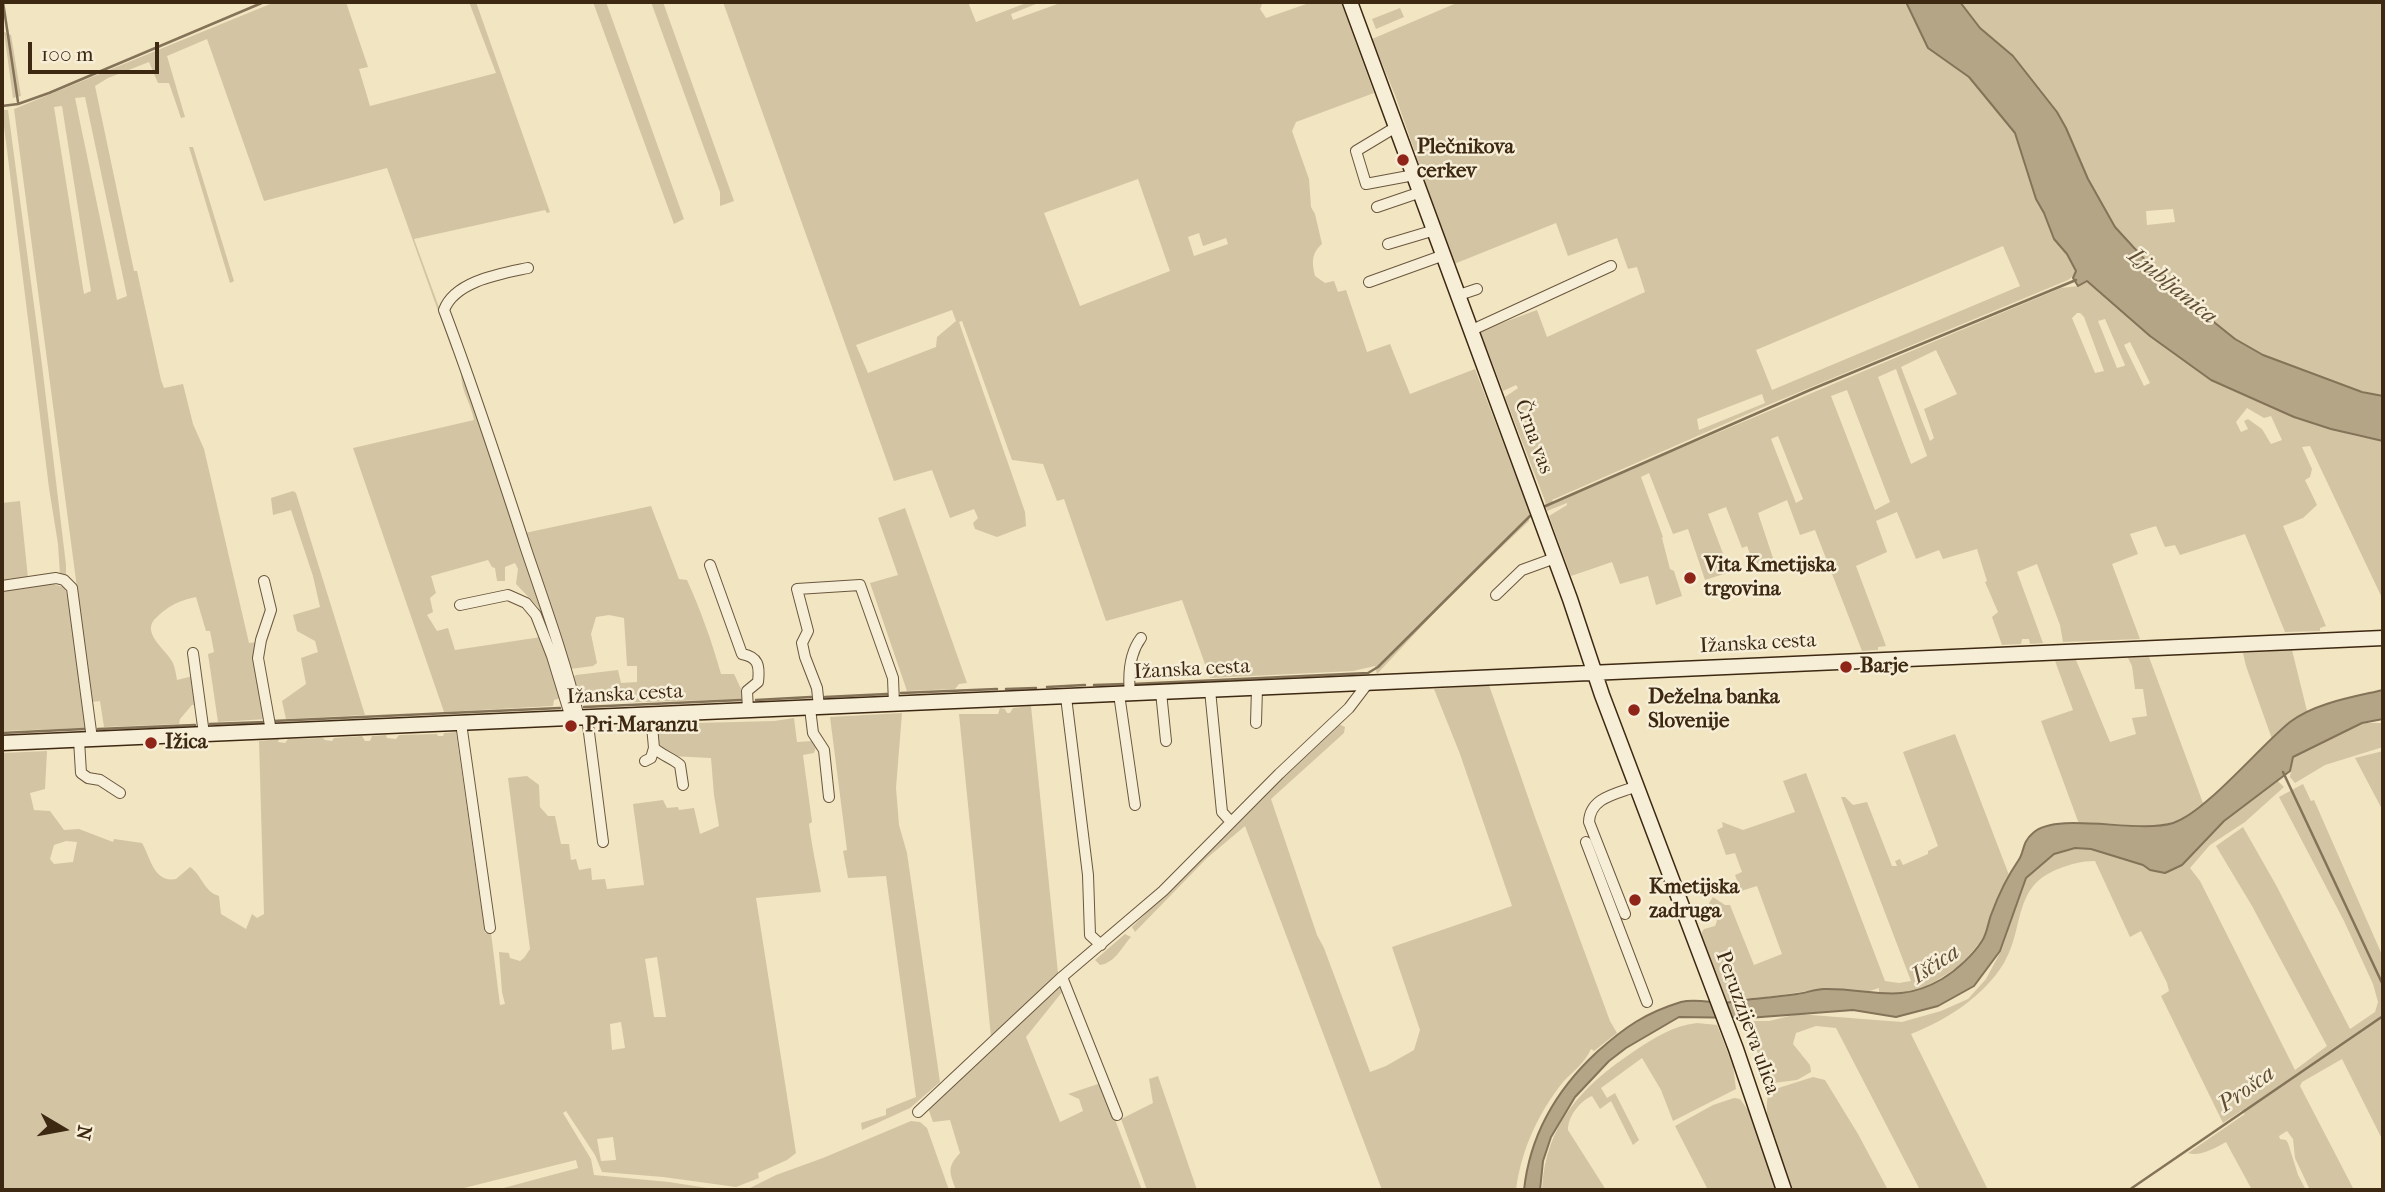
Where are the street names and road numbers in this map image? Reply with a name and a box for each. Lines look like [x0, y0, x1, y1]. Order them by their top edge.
street label: Črna vas [1508, 396, 1558, 478]
street label: Ižanska cesta [1699, 628, 1817, 660]
street label: Ižanska cesta [1133, 654, 1251, 686]
street label: Ižanska cesta [566, 679, 684, 711]
street label: Peruzzijeva ulica [1709, 948, 1785, 1098]

